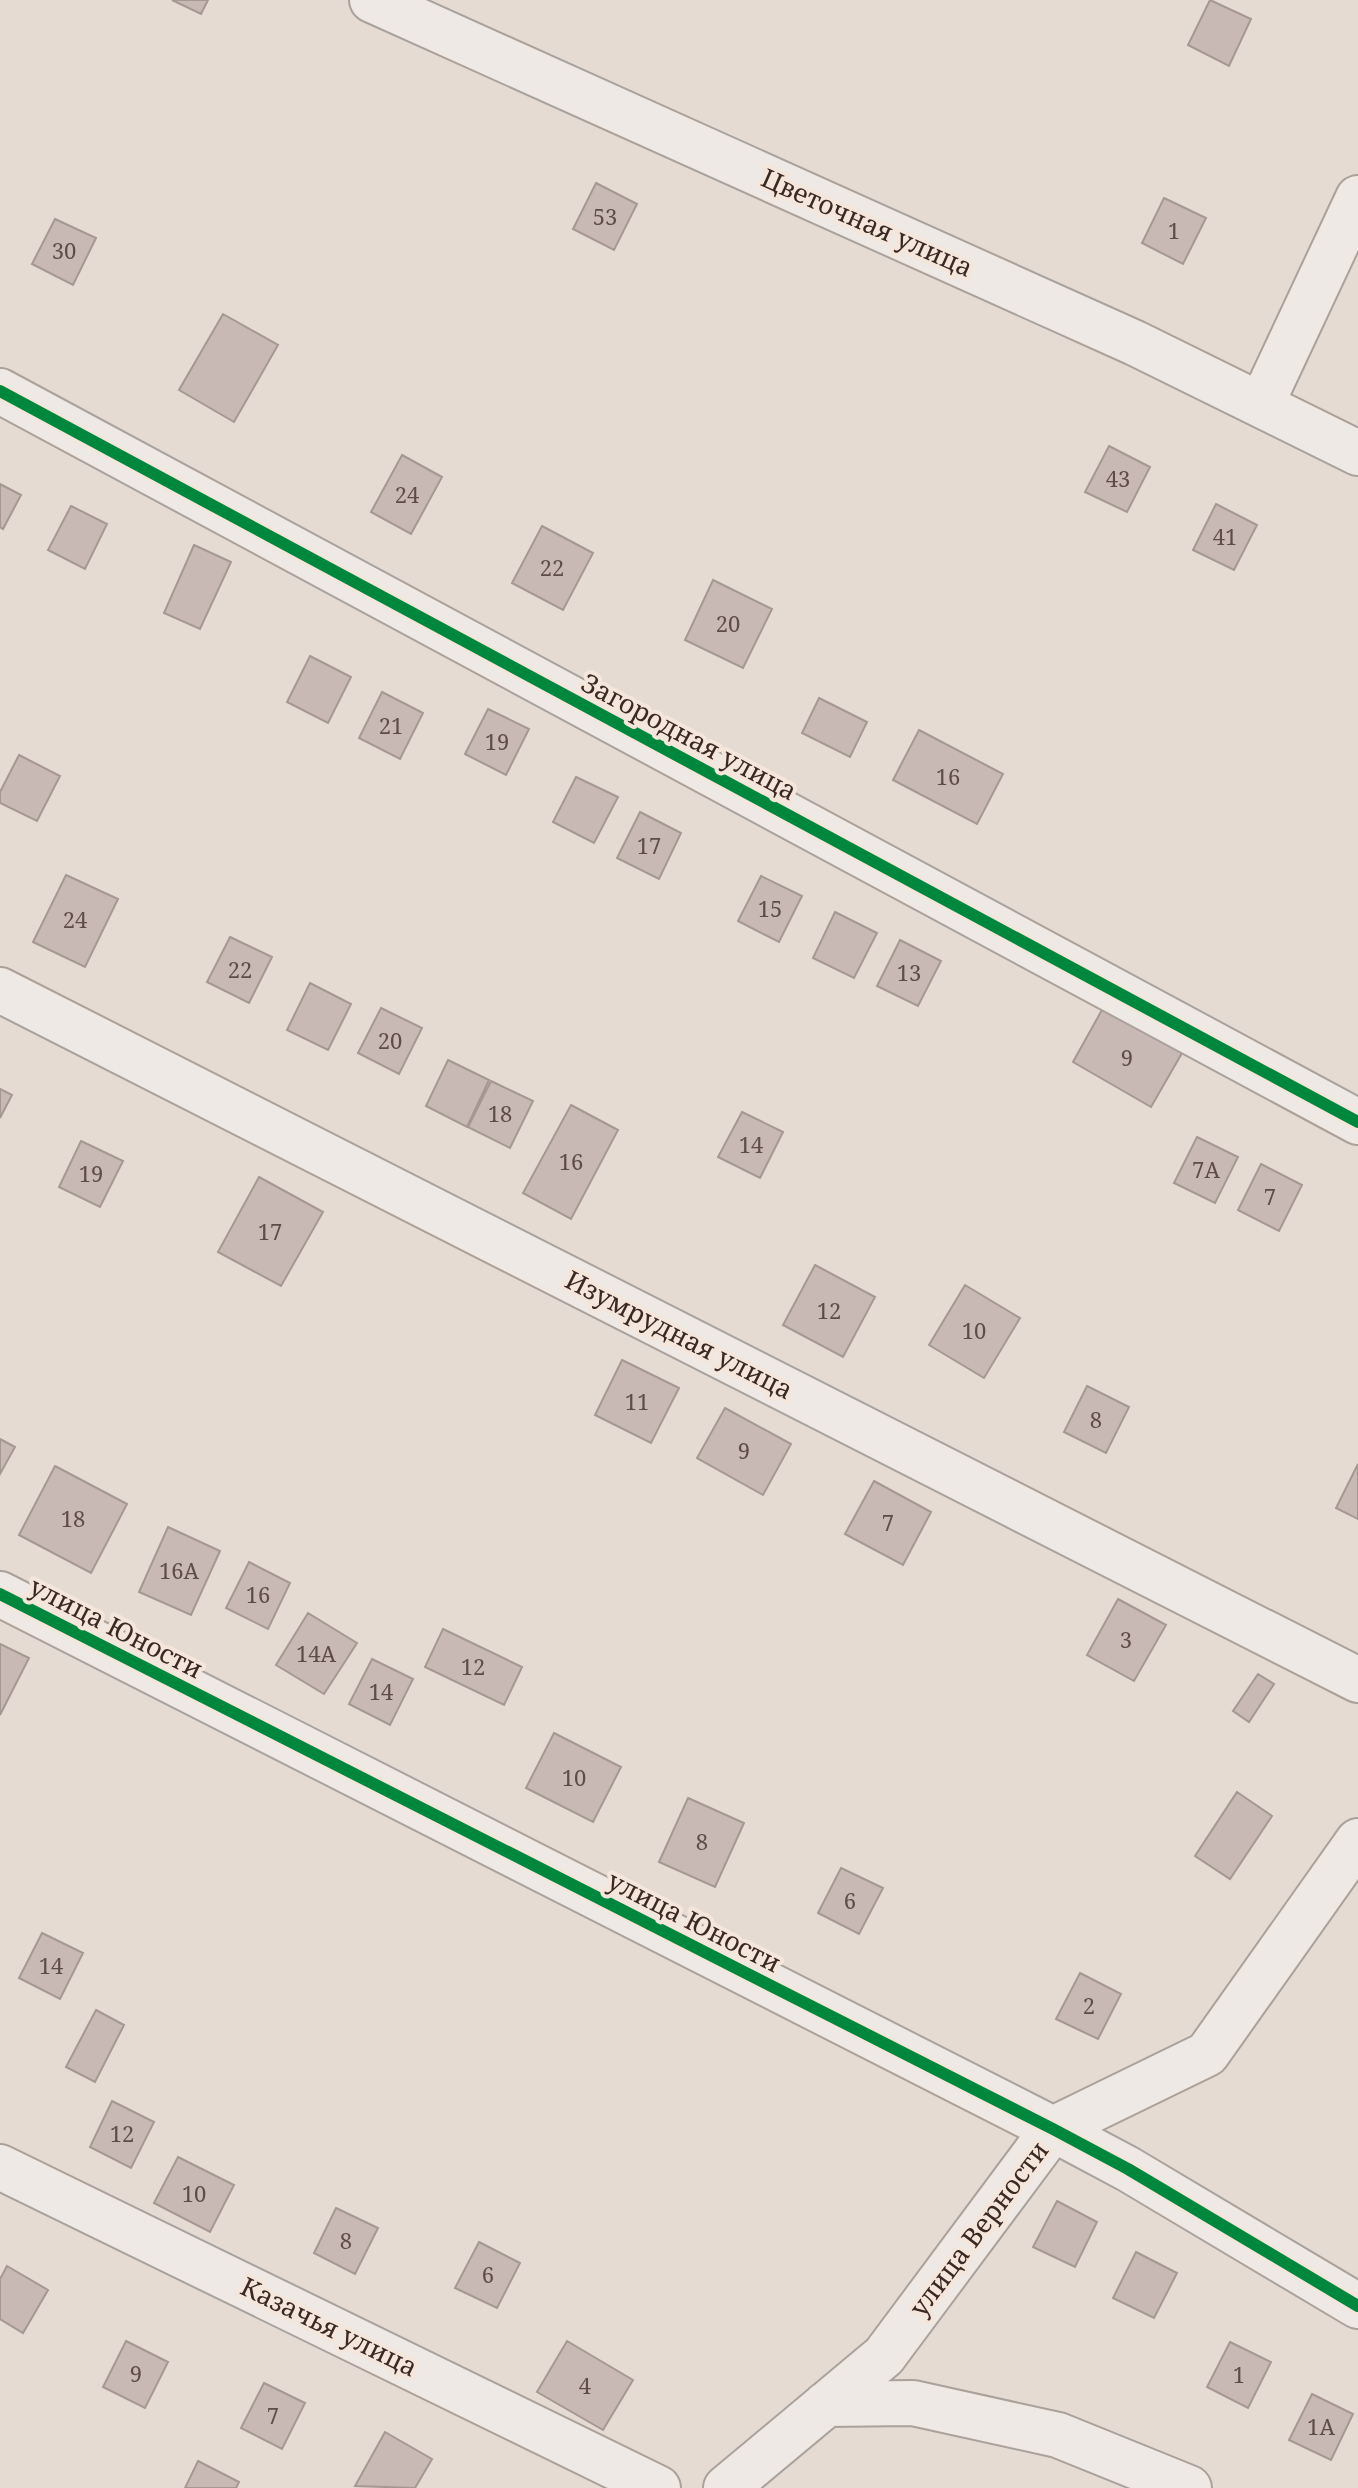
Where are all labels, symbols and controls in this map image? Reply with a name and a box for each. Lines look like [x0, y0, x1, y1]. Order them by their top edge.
street label: Цветочная улица [756, 159, 979, 285]
house number: 53 [593, 201, 617, 231]
house number: 1 [1168, 215, 1180, 245]
house number: 30 [52, 235, 76, 265]
house number: 43 [1106, 463, 1130, 493]
house number: 24 [395, 479, 419, 509]
house number: 41 [1213, 521, 1237, 551]
house number: 22 [540, 552, 564, 582]
house number: 20 [716, 608, 740, 638]
street label: Загородная улица [575, 664, 804, 808]
house number: 21 [379, 710, 403, 740]
house number: 19 [485, 726, 509, 756]
house number: 16 [936, 761, 960, 791]
house number: 17 [637, 830, 661, 860]
house number: 15 [758, 893, 782, 923]
house number: 24 [63, 904, 87, 934]
house number: 22 [228, 954, 252, 984]
house number: 13 [897, 957, 921, 987]
house number: 20 [378, 1025, 402, 1055]
house number: 9 [1121, 1042, 1133, 1072]
house number: 18 [488, 1098, 512, 1128]
house number: 14 [739, 1129, 763, 1159]
house number: 16 [559, 1146, 583, 1176]
house number: 7А [1192, 1154, 1220, 1184]
house number: 19 [79, 1158, 103, 1188]
house number: 7 [1264, 1181, 1276, 1211]
house number: 17 [258, 1216, 282, 1246]
street label: Изумрудная улица [559, 1261, 799, 1407]
house number: 12 [817, 1295, 841, 1325]
house number: 10 [962, 1315, 986, 1345]
house number: 11 [625, 1386, 649, 1416]
house number: 8 [1090, 1404, 1102, 1434]
house number: 9 [738, 1435, 750, 1465]
house number: 18 [61, 1503, 85, 1533]
house number: 7 [882, 1507, 894, 1537]
house number: 16А [159, 1555, 200, 1585]
street label: улица Юности [24, 1568, 209, 1686]
house number: 16 [246, 1579, 270, 1609]
house number: 3 [1120, 1624, 1132, 1654]
house number: 14А [296, 1638, 337, 1668]
house number: 12 [461, 1651, 485, 1681]
house number: 14 [369, 1676, 393, 1706]
house number: 10 [562, 1762, 586, 1792]
house number: 8 [696, 1826, 708, 1856]
street label: улица Юности [602, 1862, 787, 1980]
house number: 6 [844, 1885, 856, 1915]
house number: 14 [39, 1950, 63, 1980]
house number: 2 [1083, 1990, 1095, 2020]
house number: 12 [110, 2118, 134, 2148]
street label: улица Верности [900, 2133, 1056, 2324]
house number: 10 [182, 2178, 206, 2208]
house number: 8 [340, 2225, 352, 2255]
house number: 6 [482, 2259, 494, 2289]
street label: Казачья улица [235, 2268, 424, 2384]
house number: 9 [130, 2358, 142, 2388]
house number: 1 [1233, 2359, 1245, 2389]
house number: 4 [579, 2370, 591, 2400]
house number: 7 [267, 2400, 279, 2430]
house number: 1А [1307, 2411, 1335, 2441]

